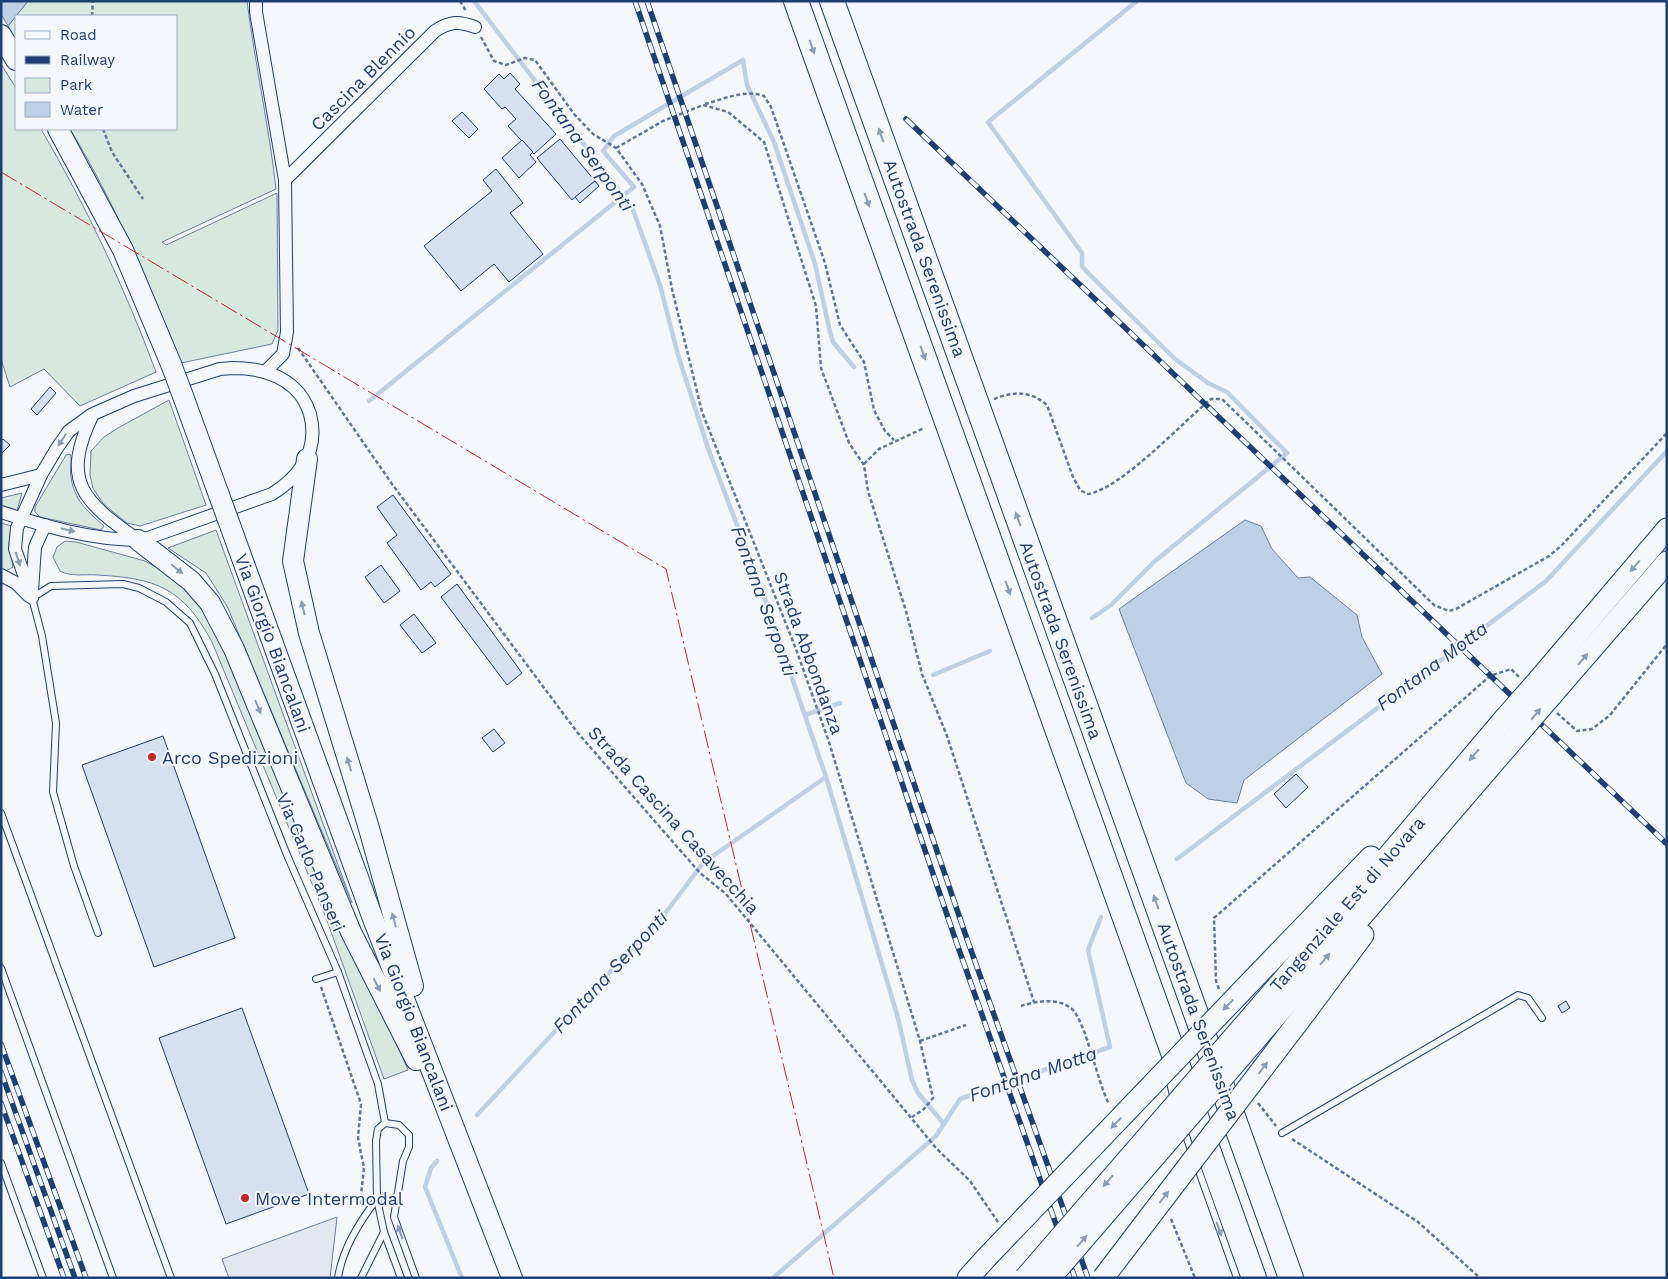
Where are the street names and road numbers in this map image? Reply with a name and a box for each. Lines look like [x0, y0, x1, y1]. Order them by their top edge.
street label: Cascina Blennio [306, 21, 420, 135]
street label: Autostrada Serenissima [879, 156, 971, 360]
street label: Autostrada Serenissima [1015, 538, 1107, 742]
street label: Via Giorgio Biancalani [231, 551, 315, 735]
street label: Strada Abbondanza [770, 569, 848, 737]
street label: Strada Cascina Casavecchia [584, 722, 764, 918]
street label: Via Carlo Panseri [272, 789, 350, 935]
street label: Tangenziale Est di Novara [1265, 812, 1429, 996]
street label: Autostrada Serenissima [1153, 919, 1245, 1123]
street label: Via Giorgio Biancalani [370, 930, 458, 1114]

